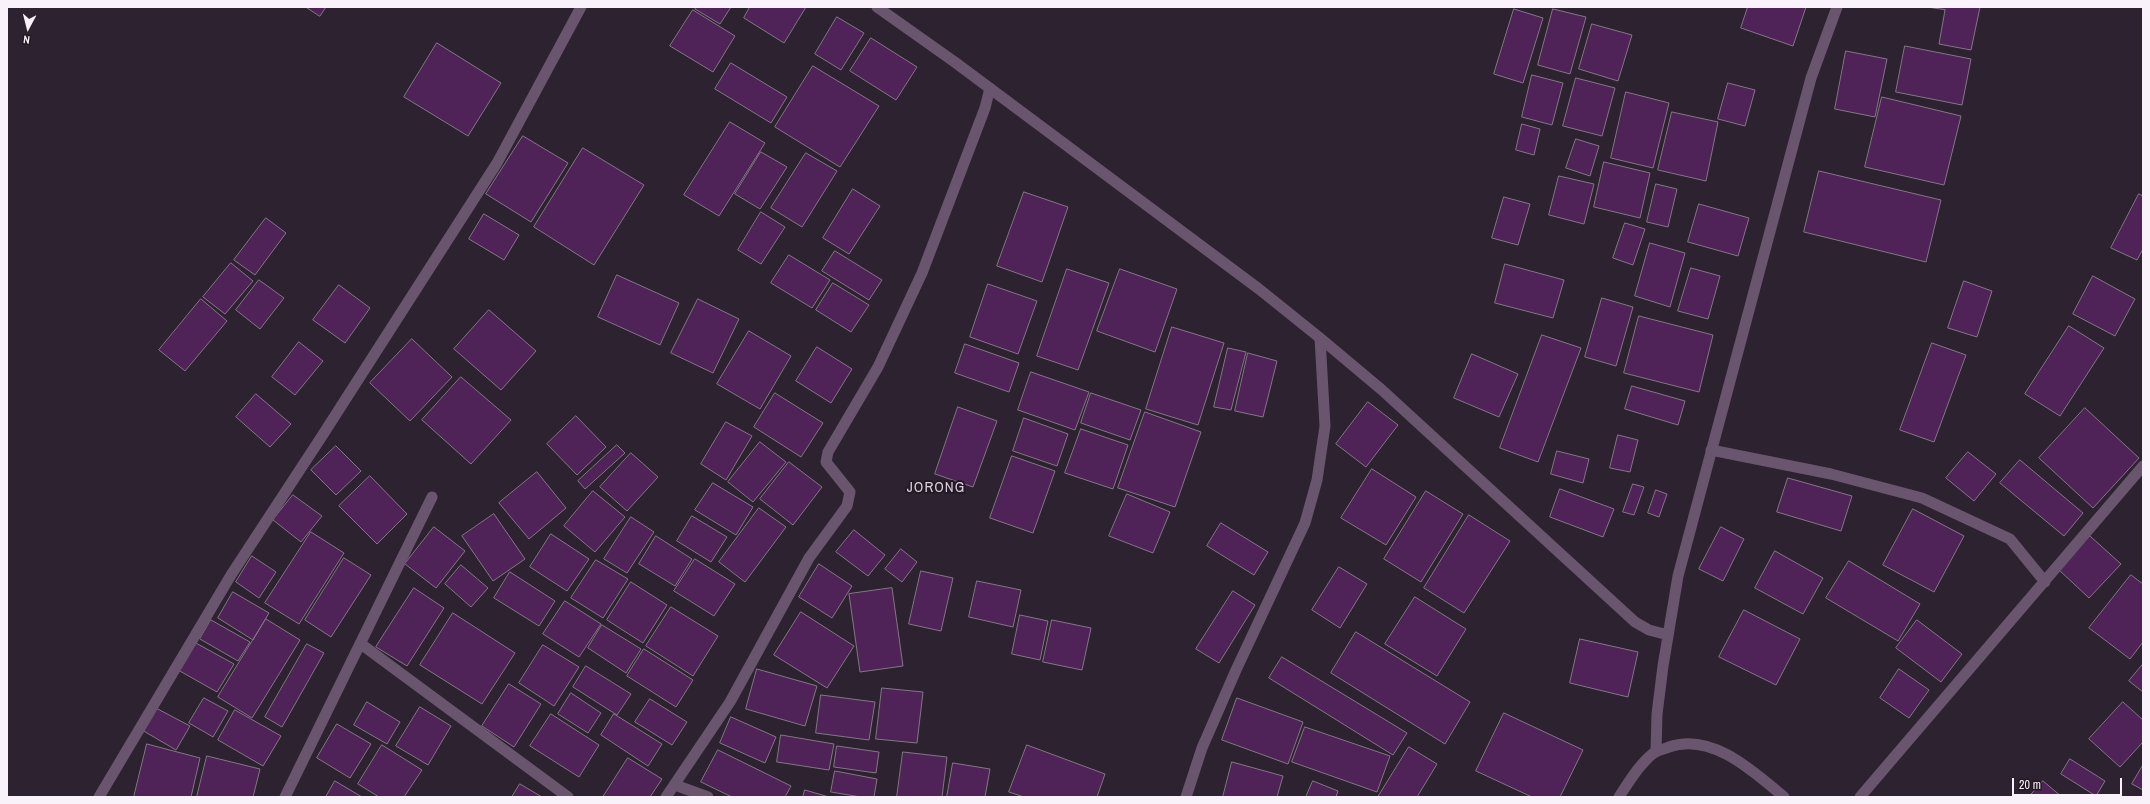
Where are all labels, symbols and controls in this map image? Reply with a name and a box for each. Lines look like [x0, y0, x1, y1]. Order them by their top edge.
north arrow [8, 8, 48, 48]
text: N [22, 33, 31, 47]
district label: JORONG [907, 479, 965, 497]
scale bar [2014, 770, 2124, 796]
text: 20 m [2019, 777, 2041, 793]

